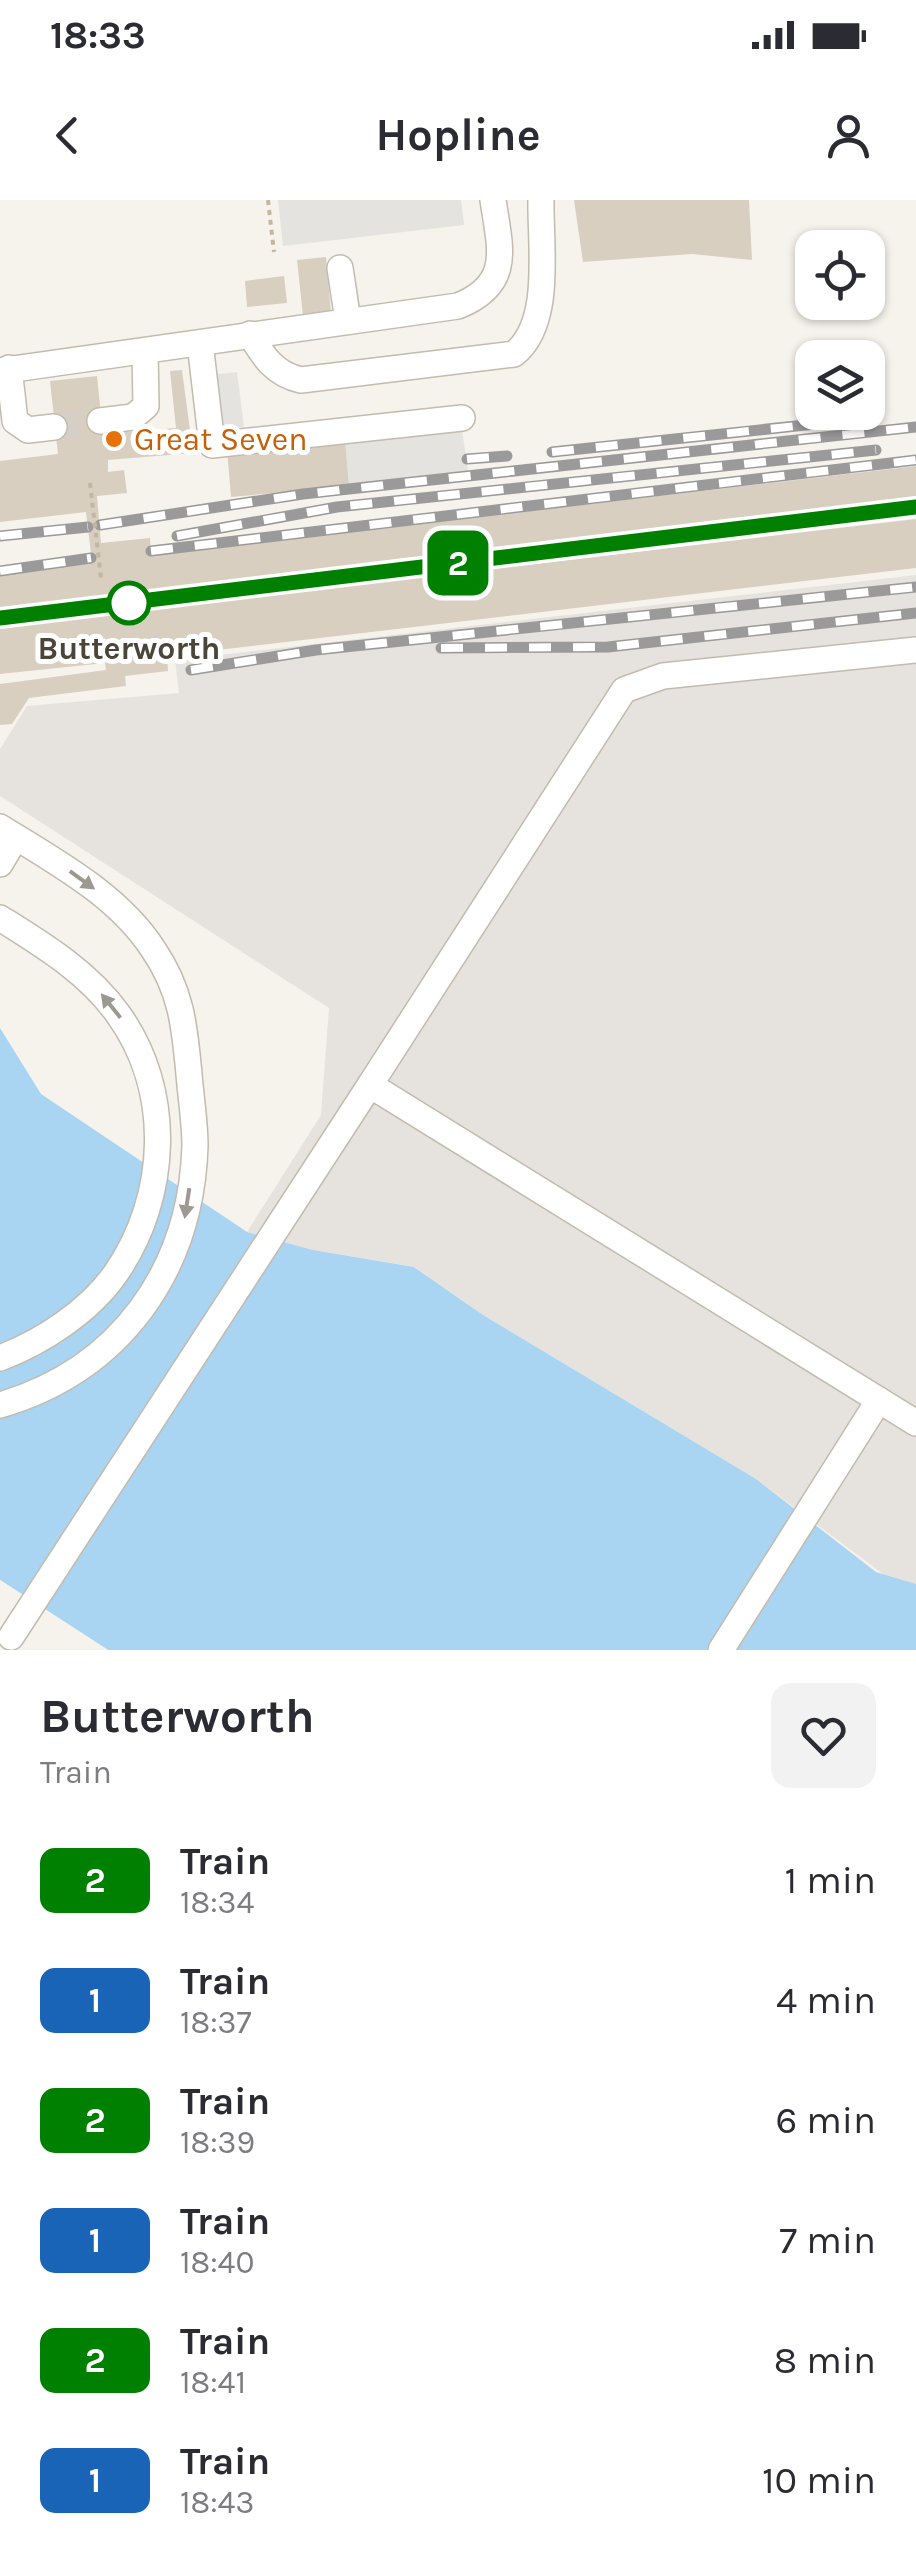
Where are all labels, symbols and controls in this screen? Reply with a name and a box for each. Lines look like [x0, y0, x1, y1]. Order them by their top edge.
text: 18:33 [50, 13, 146, 58]
icon: back [40, 108, 95, 163]
icon: person [821, 108, 876, 163]
text: Hopline [375, 109, 541, 161]
map controls [795, 230, 885, 430]
button: locate [795, 230, 885, 320]
button: layers [795, 340, 885, 430]
place label: Great Seven [134, 421, 307, 458]
marker: Great Seven [103, 428, 125, 450]
line badge: 2 [426, 530, 490, 596]
text: 2 [447, 543, 469, 584]
marker: Butterworth [108, 582, 150, 624]
place label: Butterworth [37, 630, 221, 667]
one-way arrow [69, 870, 95, 890]
one-way arrow [101, 994, 122, 1019]
one-way arrow [179, 1187, 194, 1219]
button: heart [771, 1683, 876, 1788]
text: Butterworth [40, 1688, 315, 1744]
text: Train [40, 1754, 112, 1791]
text: Train [180, 1839, 270, 1884]
text: 1 min [785, 1858, 876, 1903]
text: 2 [84, 1860, 106, 1901]
text: 18:34 [180, 1884, 254, 1921]
text: Train [180, 1959, 270, 2004]
text: 4 min [776, 1978, 876, 2023]
text: 1 [89, 1980, 101, 2021]
text: 18:37 [180, 2004, 252, 2041]
text: Train [180, 2079, 270, 2124]
text: 6 min [775, 2098, 876, 2143]
text: 2 [84, 2100, 106, 2141]
text: 18:39 [180, 2124, 255, 2161]
text: Train [180, 2199, 270, 2244]
text: 7 min [779, 2218, 876, 2263]
text: 1 [89, 2220, 101, 2261]
text: 18:40 [180, 2244, 254, 2281]
text: Train [180, 2319, 270, 2364]
text: 8 min [774, 2338, 876, 2383]
text: 2 [84, 2340, 106, 2381]
text: 18:41 [180, 2364, 246, 2401]
text: Train [180, 2439, 270, 2484]
text: 10 min [762, 2458, 876, 2503]
text: 1 [89, 2460, 101, 2501]
text: 18:43 [180, 2484, 254, 2521]

